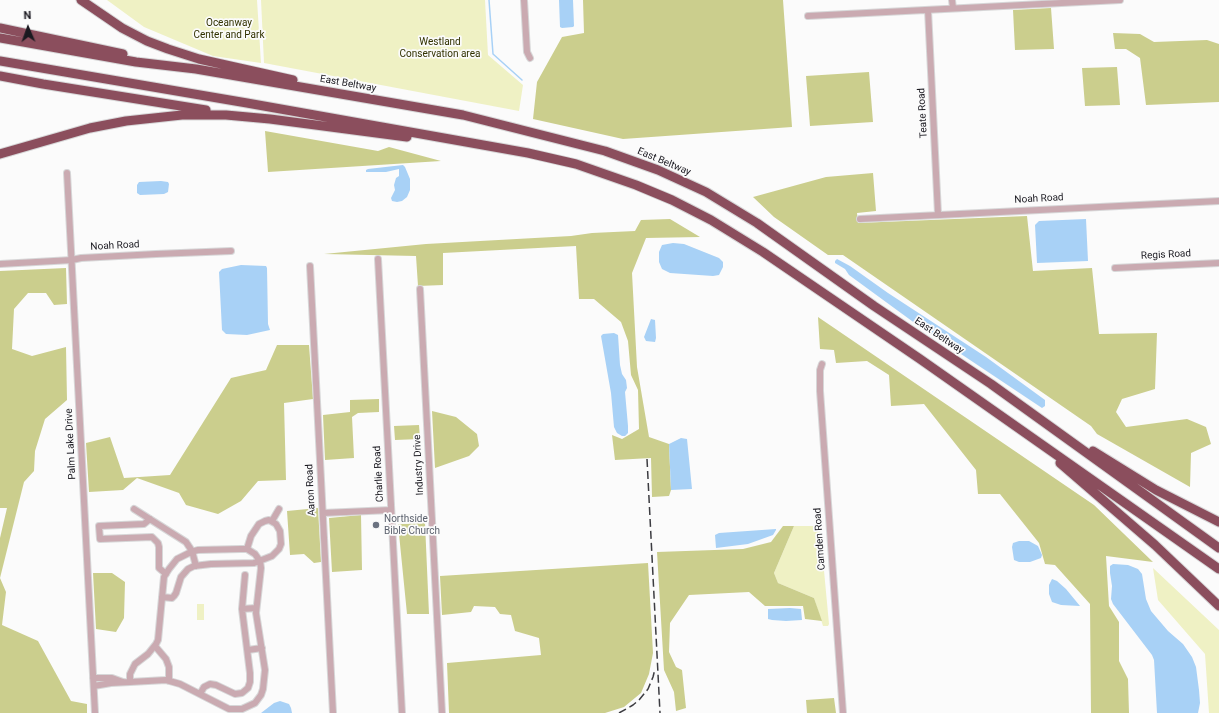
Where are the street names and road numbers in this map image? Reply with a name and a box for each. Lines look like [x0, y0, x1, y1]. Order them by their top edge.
street label: East Beltway [319, 73, 377, 95]
street label: Teate Road [916, 88, 930, 138]
street label: East Beltway [635, 145, 693, 179]
street label: Noah Road [1014, 192, 1064, 206]
street label: Noah Road [90, 239, 140, 253]
street label: Regis Road [1141, 248, 1191, 262]
street label: East Beltway [912, 315, 966, 357]
street label: Palm Lake Drive [63, 408, 79, 480]
street label: Industry Drive [411, 434, 427, 496]
street label: Charlie Road [372, 446, 386, 502]
street label: Aaron Road [304, 464, 318, 516]
street label: Camden Road [812, 507, 828, 571]

